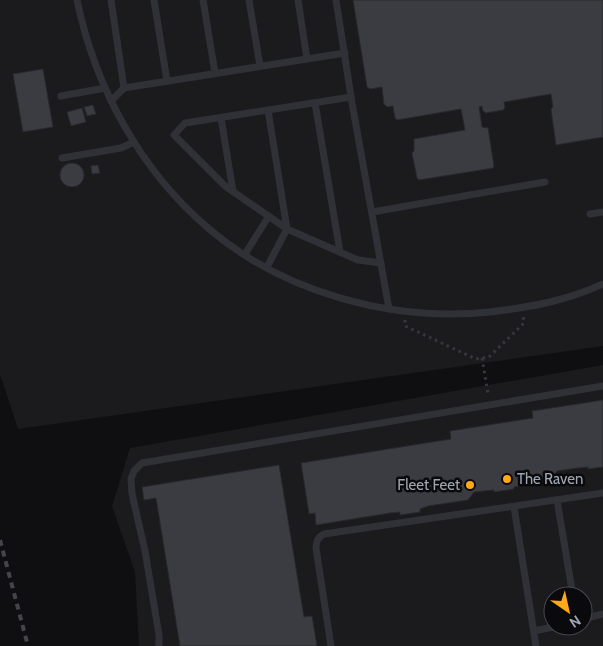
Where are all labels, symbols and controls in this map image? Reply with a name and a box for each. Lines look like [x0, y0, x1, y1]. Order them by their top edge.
place label: The Raven [517, 470, 583, 488]
marker: The Raven [501, 473, 513, 485]
place label: Fleet Feet [397, 476, 460, 494]
marker: Fleet Feet [464, 479, 476, 491]
north arrow [543, 586, 593, 636]
text: N [566, 612, 584, 632]

